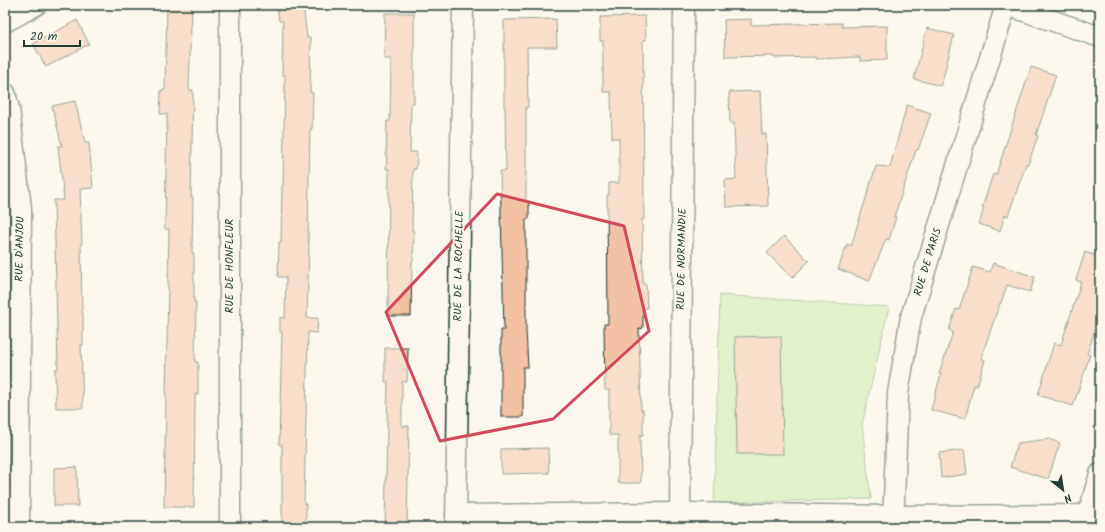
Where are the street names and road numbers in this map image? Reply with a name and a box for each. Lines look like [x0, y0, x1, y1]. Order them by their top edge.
street label: RUE DE NORMANDIE [672, 207, 692, 310]
street label: RUE DE LA ROCHELLE [449, 210, 469, 322]
street label: RUE D'ANJOU [10, 216, 30, 282]
street label: RUE DE HONFLEUR [221, 218, 239, 313]
street label: RUE DE PARIS [909, 226, 947, 298]

